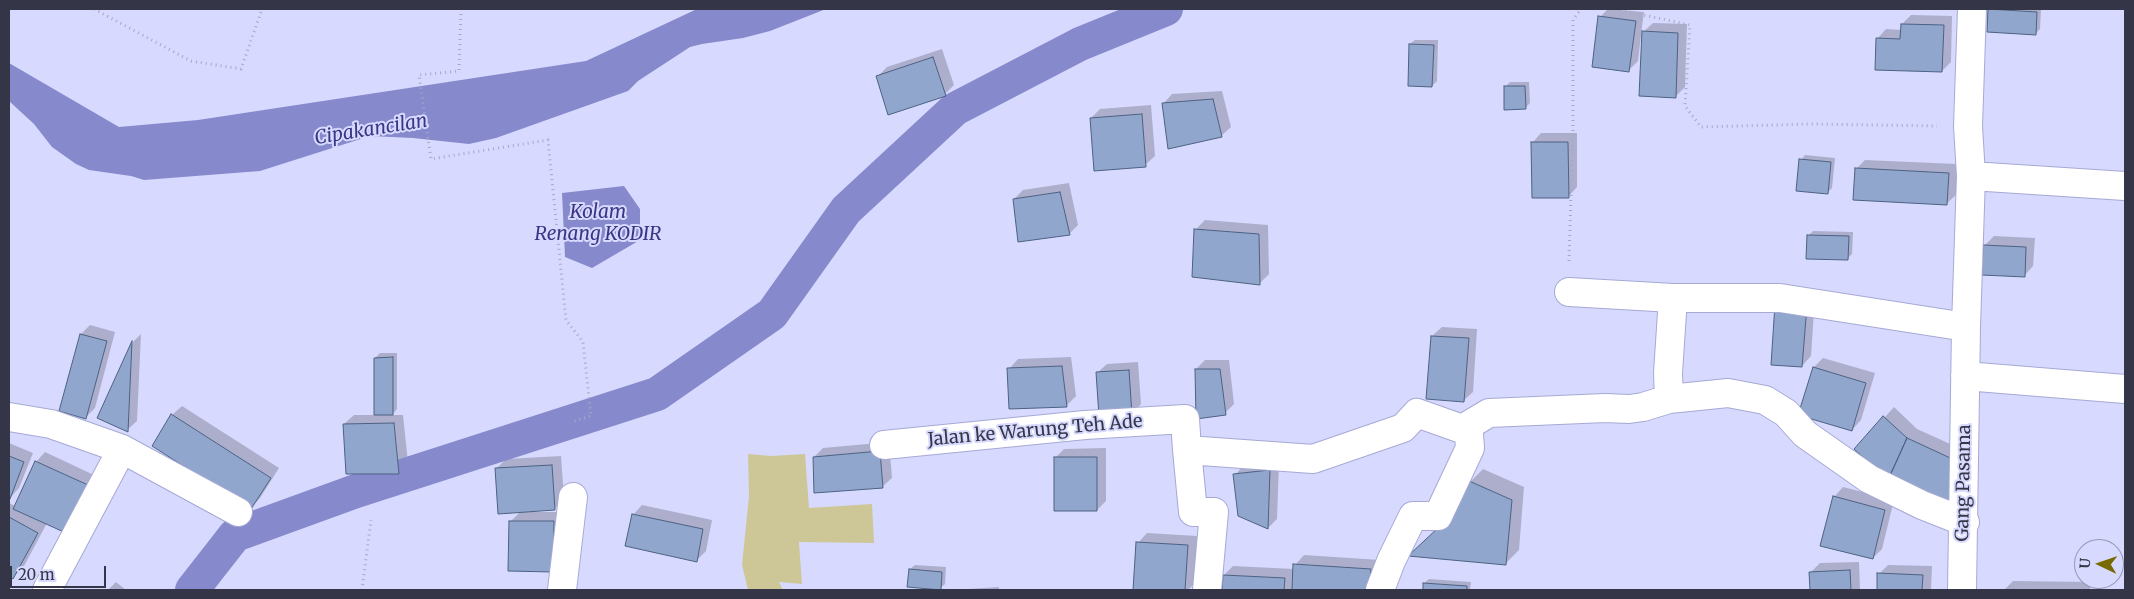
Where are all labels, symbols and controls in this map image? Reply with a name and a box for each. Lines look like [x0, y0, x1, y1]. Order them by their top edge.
water label: Cipakancilan [313, 110, 429, 150]
water label: Kolam Renang KODIR [535, 202, 661, 246]
street label: Jalan ke Warung Teh Ade [927, 411, 1143, 451]
street label: Gang Pasama [1952, 424, 1976, 542]
north arrow [2074, 539, 2124, 589]
scale bar [12, 556, 109, 588]
text: U [2076, 558, 2094, 569]
text: 20 m [18, 565, 55, 584]

